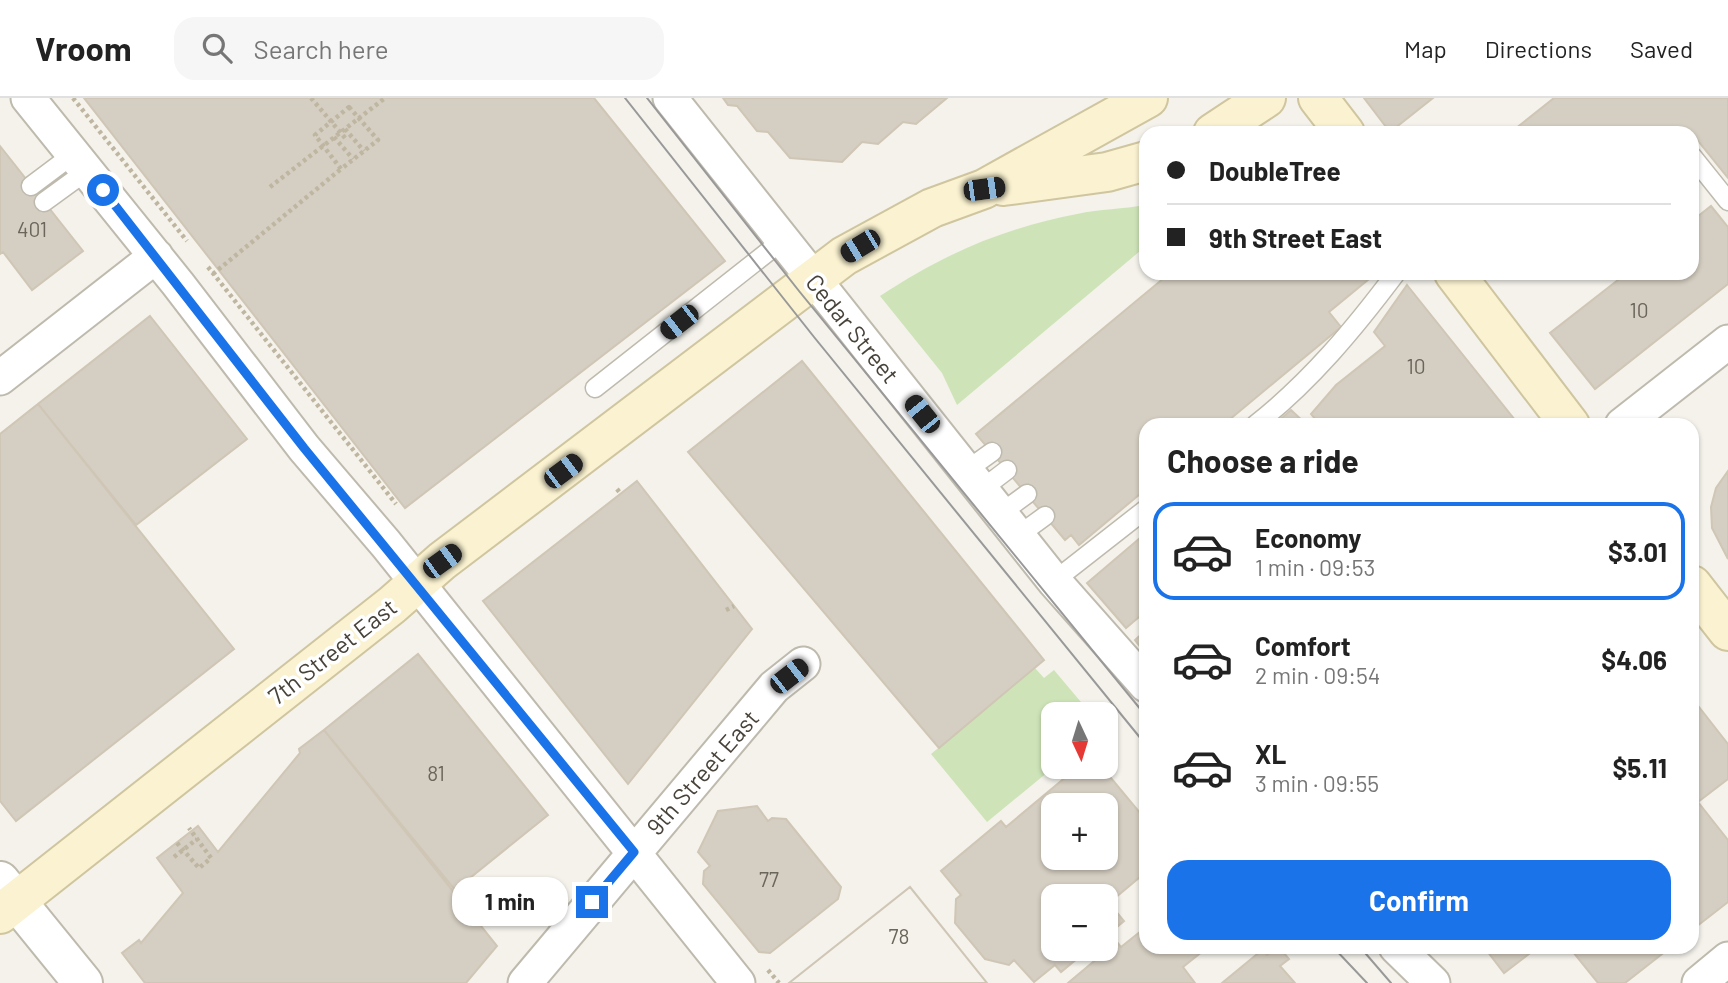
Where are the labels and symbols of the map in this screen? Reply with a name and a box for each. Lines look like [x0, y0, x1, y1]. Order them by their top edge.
route start [87, 174, 119, 206]
car [962, 176, 1007, 202]
house number: 401 [17, 216, 47, 241]
car [837, 226, 884, 266]
street label: Cedar Street [800, 268, 906, 388]
house number: 10 [1629, 297, 1649, 322]
car [656, 301, 703, 343]
house number: 10 [1406, 353, 1426, 378]
car [901, 391, 944, 437]
car [540, 450, 587, 492]
car [419, 540, 466, 582]
street label: 7th Street East [262, 592, 402, 710]
car [766, 655, 813, 697]
north arrow [1041, 702, 1118, 779]
street label: 9th Street East [640, 703, 764, 841]
house number: 81 [427, 760, 445, 785]
house number: 77 [759, 866, 779, 891]
callout: 1 min [452, 878, 568, 926]
route end [576, 886, 608, 918]
house number: 78 [889, 923, 909, 948]

